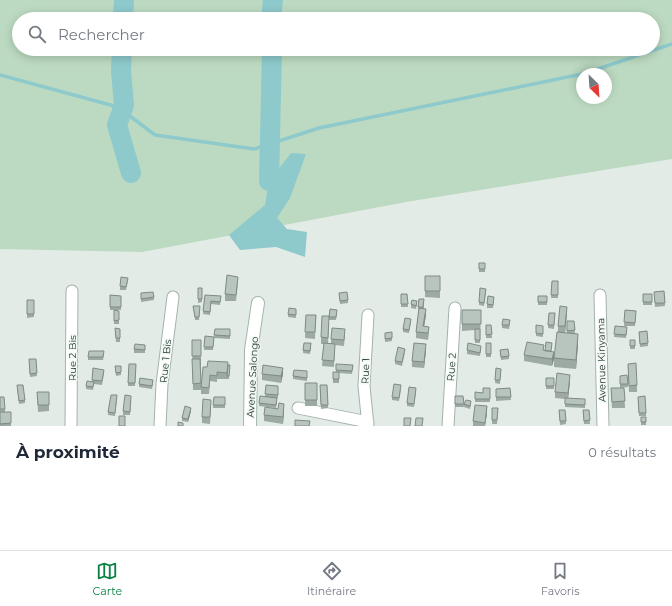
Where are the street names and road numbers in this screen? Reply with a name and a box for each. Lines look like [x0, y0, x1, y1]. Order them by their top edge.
street label: Avenue Kinyama [594, 318, 609, 402]
street label: Rue 2 Bis [66, 335, 79, 381]
street label: Avenue Salongo [244, 336, 261, 418]
street label: Rue 1 Bis [157, 338, 174, 384]
street label: Rue 2 [444, 352, 459, 382]
street label: Rue 1 [359, 358, 372, 384]

